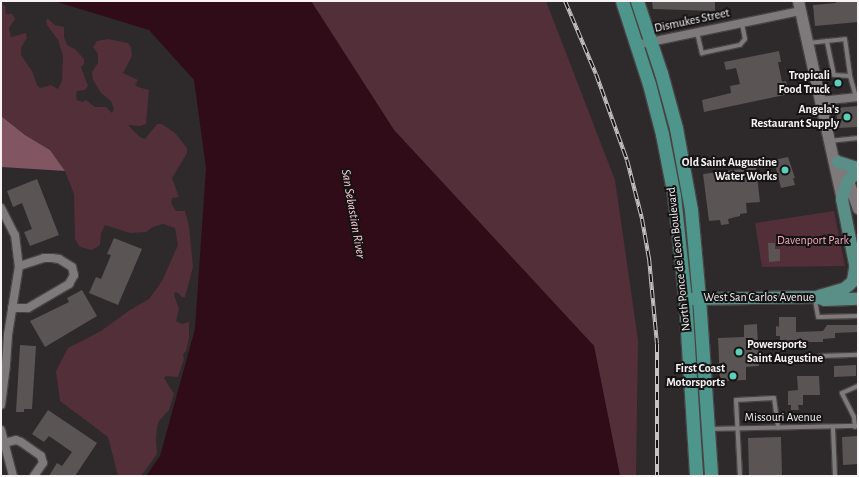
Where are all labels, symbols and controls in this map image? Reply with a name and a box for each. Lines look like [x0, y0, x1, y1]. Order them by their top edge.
street label: Dismukes Street [653, 6, 731, 36]
place label: Tropicali Food Truck [779, 69, 830, 97]
marker: Tropicali Food Truck [833, 78, 843, 88]
place label: Angela's Restaurant Supply [751, 103, 839, 131]
marker: Angela's Restaurant Supply [842, 112, 852, 122]
place label: Old Saint Augustine Water Works [682, 156, 777, 184]
marker: Old Saint Augustine Water Works [780, 165, 790, 175]
water label: San Sebastian River [336, 168, 368, 260]
street label: North Ponce de Leon Boulevard [664, 186, 694, 332]
park label: Davenport Park [777, 234, 849, 248]
street label: West San Carlos Avenue [704, 291, 814, 305]
place label: Powersports Saint Augustine [747, 338, 823, 366]
marker: Powersports Saint Augustine [734, 347, 744, 357]
place label: First Coast Motorsports [666, 362, 725, 390]
marker: First Coast Motorsports [728, 371, 738, 381]
street label: Missouri Avenue [745, 411, 821, 425]

